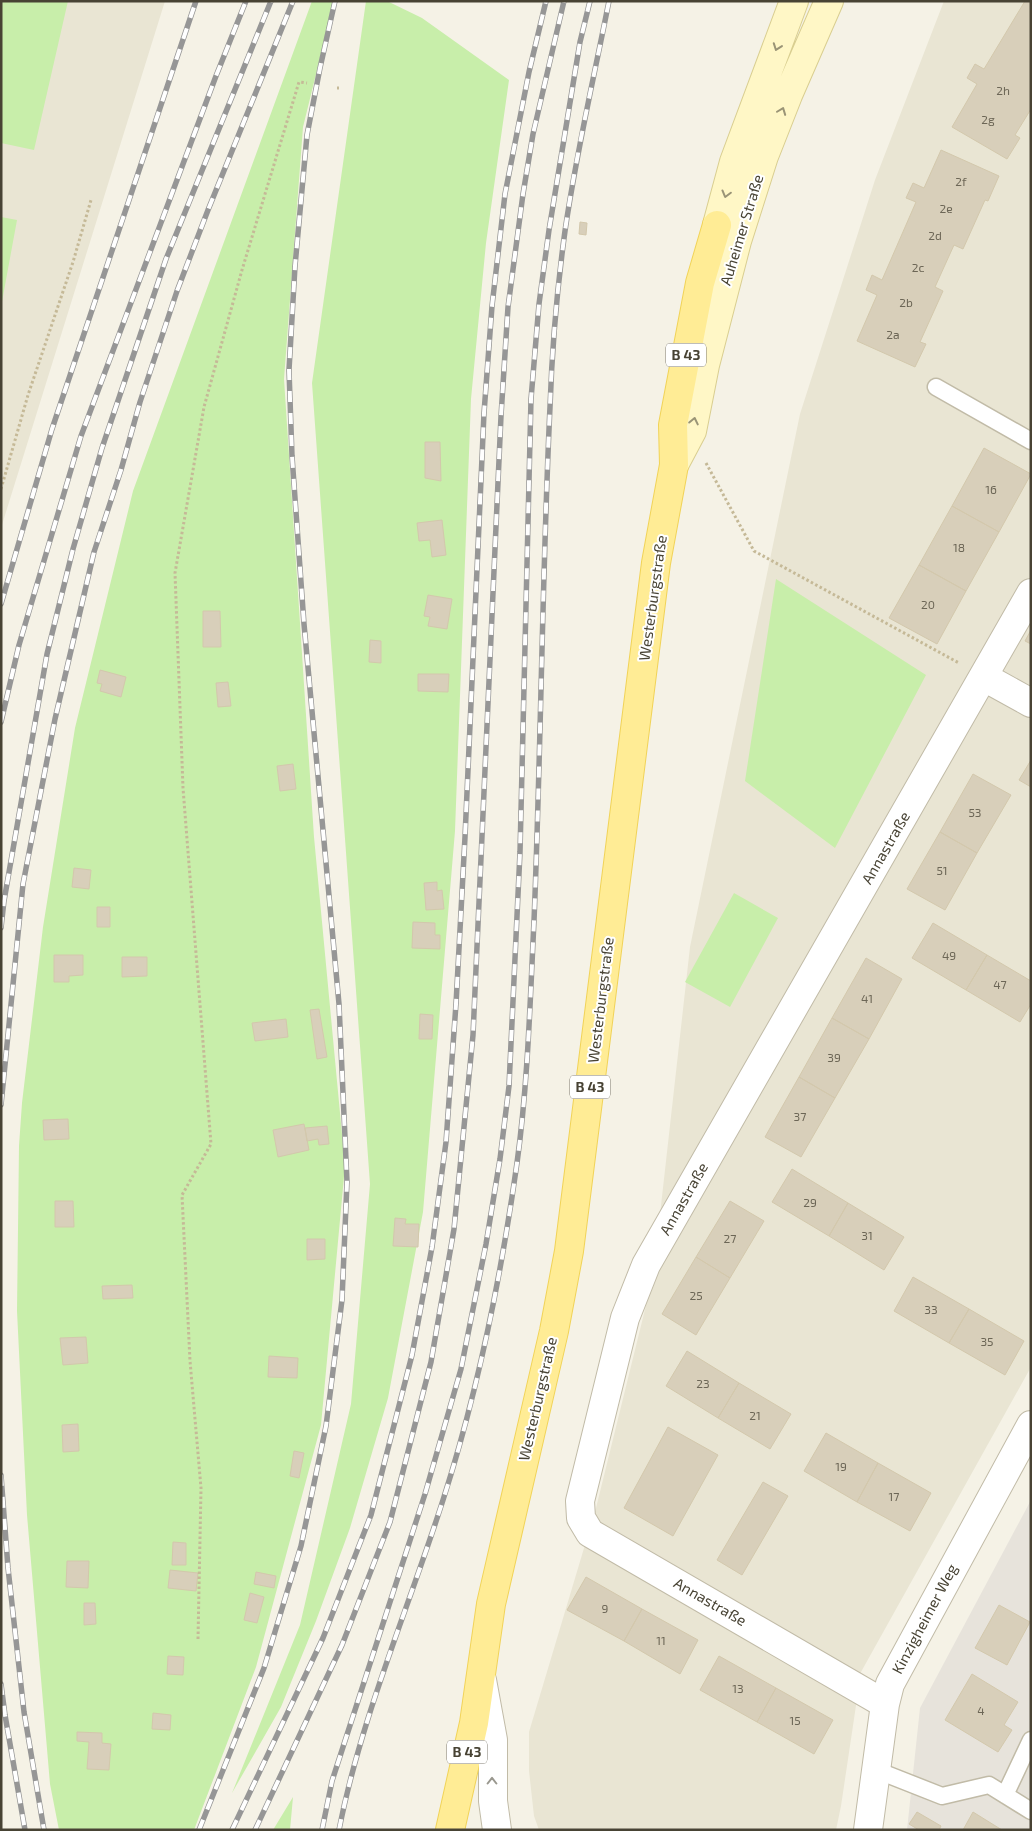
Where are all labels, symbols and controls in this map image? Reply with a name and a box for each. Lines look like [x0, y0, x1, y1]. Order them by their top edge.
one-way arrow [773, 42, 783, 51]
house number: 2h [996, 83, 1010, 97]
one-way arrow [776, 107, 786, 116]
house number: 2g [981, 112, 995, 126]
street label: Auheimer Straße [716, 172, 766, 287]
house number: 2f [955, 174, 967, 188]
one-way arrow [721, 189, 731, 197]
house number: 2e [939, 201, 953, 215]
house number: 2d [928, 228, 942, 242]
house number: 2c [912, 260, 924, 274]
house number: 2b [899, 295, 913, 309]
house number: 2a [886, 327, 900, 341]
road number: B 43 [666, 344, 706, 366]
one-way arrow [688, 417, 699, 425]
house number: 16 [985, 482, 997, 496]
street label: Westerburgstraße [634, 534, 670, 662]
house number: 18 [953, 540, 965, 554]
house number: 20 [921, 597, 935, 611]
house number: 53 [968, 805, 982, 819]
street label: Annastraße [857, 808, 913, 887]
house number: 51 [936, 863, 948, 877]
street label: Westerburgstraße [583, 936, 617, 1064]
house number: 49 [942, 948, 956, 962]
house number: 47 [993, 977, 1007, 991]
house number: 41 [861, 991, 873, 1005]
house number: 39 [827, 1050, 841, 1064]
road number: B 43 [570, 1076, 610, 1098]
house number: 37 [794, 1109, 806, 1123]
street label: Annastraße [655, 1159, 711, 1238]
house number: 29 [803, 1195, 817, 1209]
house number: 31 [861, 1228, 873, 1242]
house number: 27 [724, 1231, 736, 1245]
house number: 25 [689, 1288, 703, 1302]
house number: 33 [924, 1302, 938, 1316]
house number: 35 [980, 1334, 994, 1348]
street label: Westerburgstraße [514, 1335, 560, 1462]
house number: 23 [696, 1376, 710, 1390]
house number: 21 [749, 1408, 761, 1422]
house number: 19 [835, 1459, 847, 1473]
house number: 17 [889, 1489, 899, 1503]
street label: Kinzigheimer Weg [888, 1560, 961, 1677]
street label: Annastraße [671, 1573, 750, 1629]
house number: 9 [602, 1601, 609, 1615]
house number: 11 [656, 1633, 666, 1647]
house number: 13 [732, 1681, 744, 1695]
house number: 4 [977, 1703, 985, 1717]
house number: 15 [789, 1713, 801, 1727]
road number: B 43 [447, 1740, 487, 1764]
one-way arrow [487, 1777, 497, 1785]

